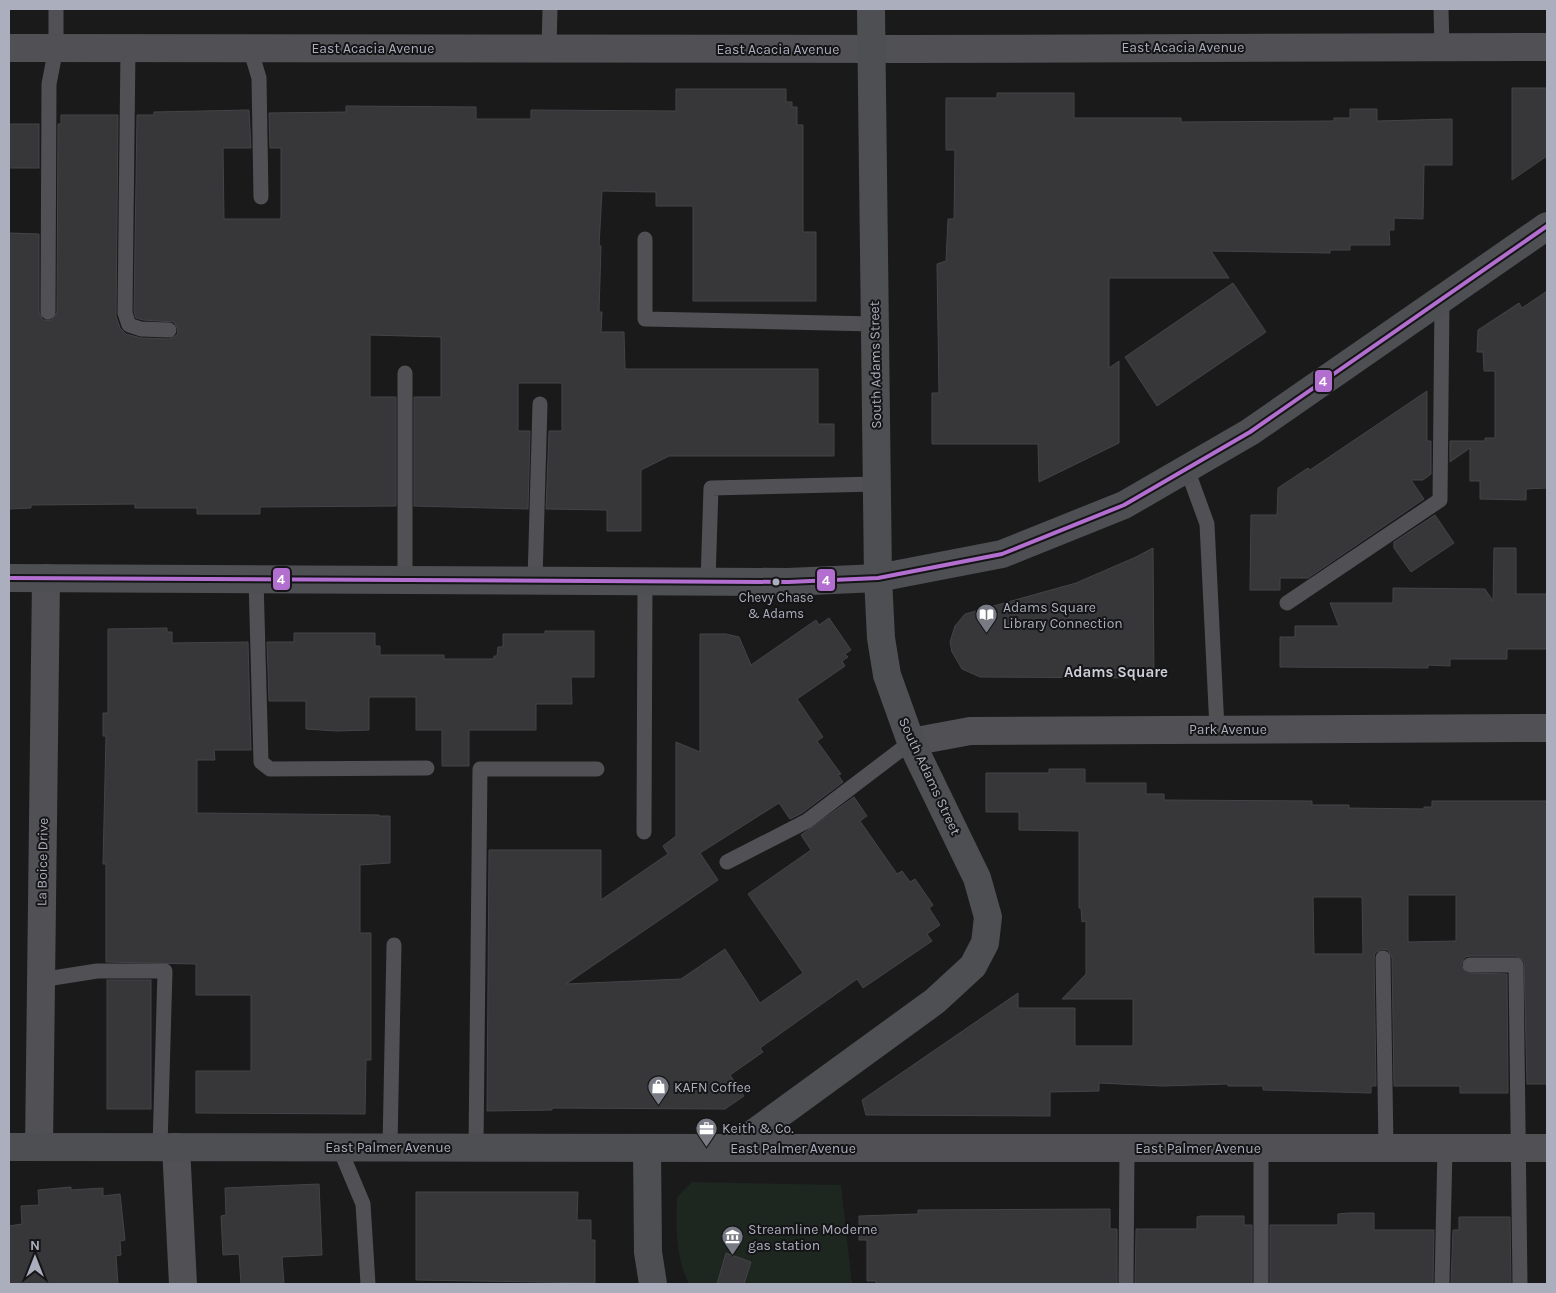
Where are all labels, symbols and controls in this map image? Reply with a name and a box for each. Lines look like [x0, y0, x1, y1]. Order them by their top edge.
street label: East Acacia Avenue [1122, 39, 1245, 56]
street label: East Acacia Avenue [312, 40, 435, 57]
street label: East Acacia Avenue [717, 41, 840, 58]
street label: South Adams Street [866, 301, 885, 429]
line badge: 4 [1314, 369, 1333, 393]
text: 4 [1319, 373, 1328, 390]
line badge: 4 [272, 567, 291, 591]
line badge: 4 [816, 568, 836, 592]
text: 4 [277, 571, 286, 588]
text: 4 [822, 572, 831, 589]
marker: Chevy Chase & Adams [771, 577, 781, 587]
place label: Chevy Chase & Adams [739, 590, 814, 621]
place label: Adams Square Library Connection [1003, 599, 1123, 632]
library icon: Adams Square Library Connection [975, 603, 999, 634]
district label: Adams Square [1064, 663, 1168, 681]
street label: South Adams Street [895, 715, 964, 838]
street label: Park Avenue [1189, 721, 1267, 738]
street label: La Boice Drive [33, 818, 52, 906]
shop icon: KAFN Coffee [646, 1075, 670, 1106]
place label: KAFN Coffee [674, 1079, 751, 1096]
office icon: Keith & Co. [694, 1116, 718, 1147]
place label: Keith & Co. [722, 1120, 794, 1137]
street label: East Palmer Avenue [325, 1139, 451, 1156]
street label: East Palmer Avenue [730, 1140, 856, 1157]
street label: East Palmer Avenue [1135, 1140, 1261, 1157]
place label: Streamline Moderne gas station [748, 1221, 878, 1254]
museum icon: Streamline Moderne gas station [720, 1225, 744, 1256]
north arrow [10, 1233, 60, 1283]
text: N [30, 1237, 40, 1254]

